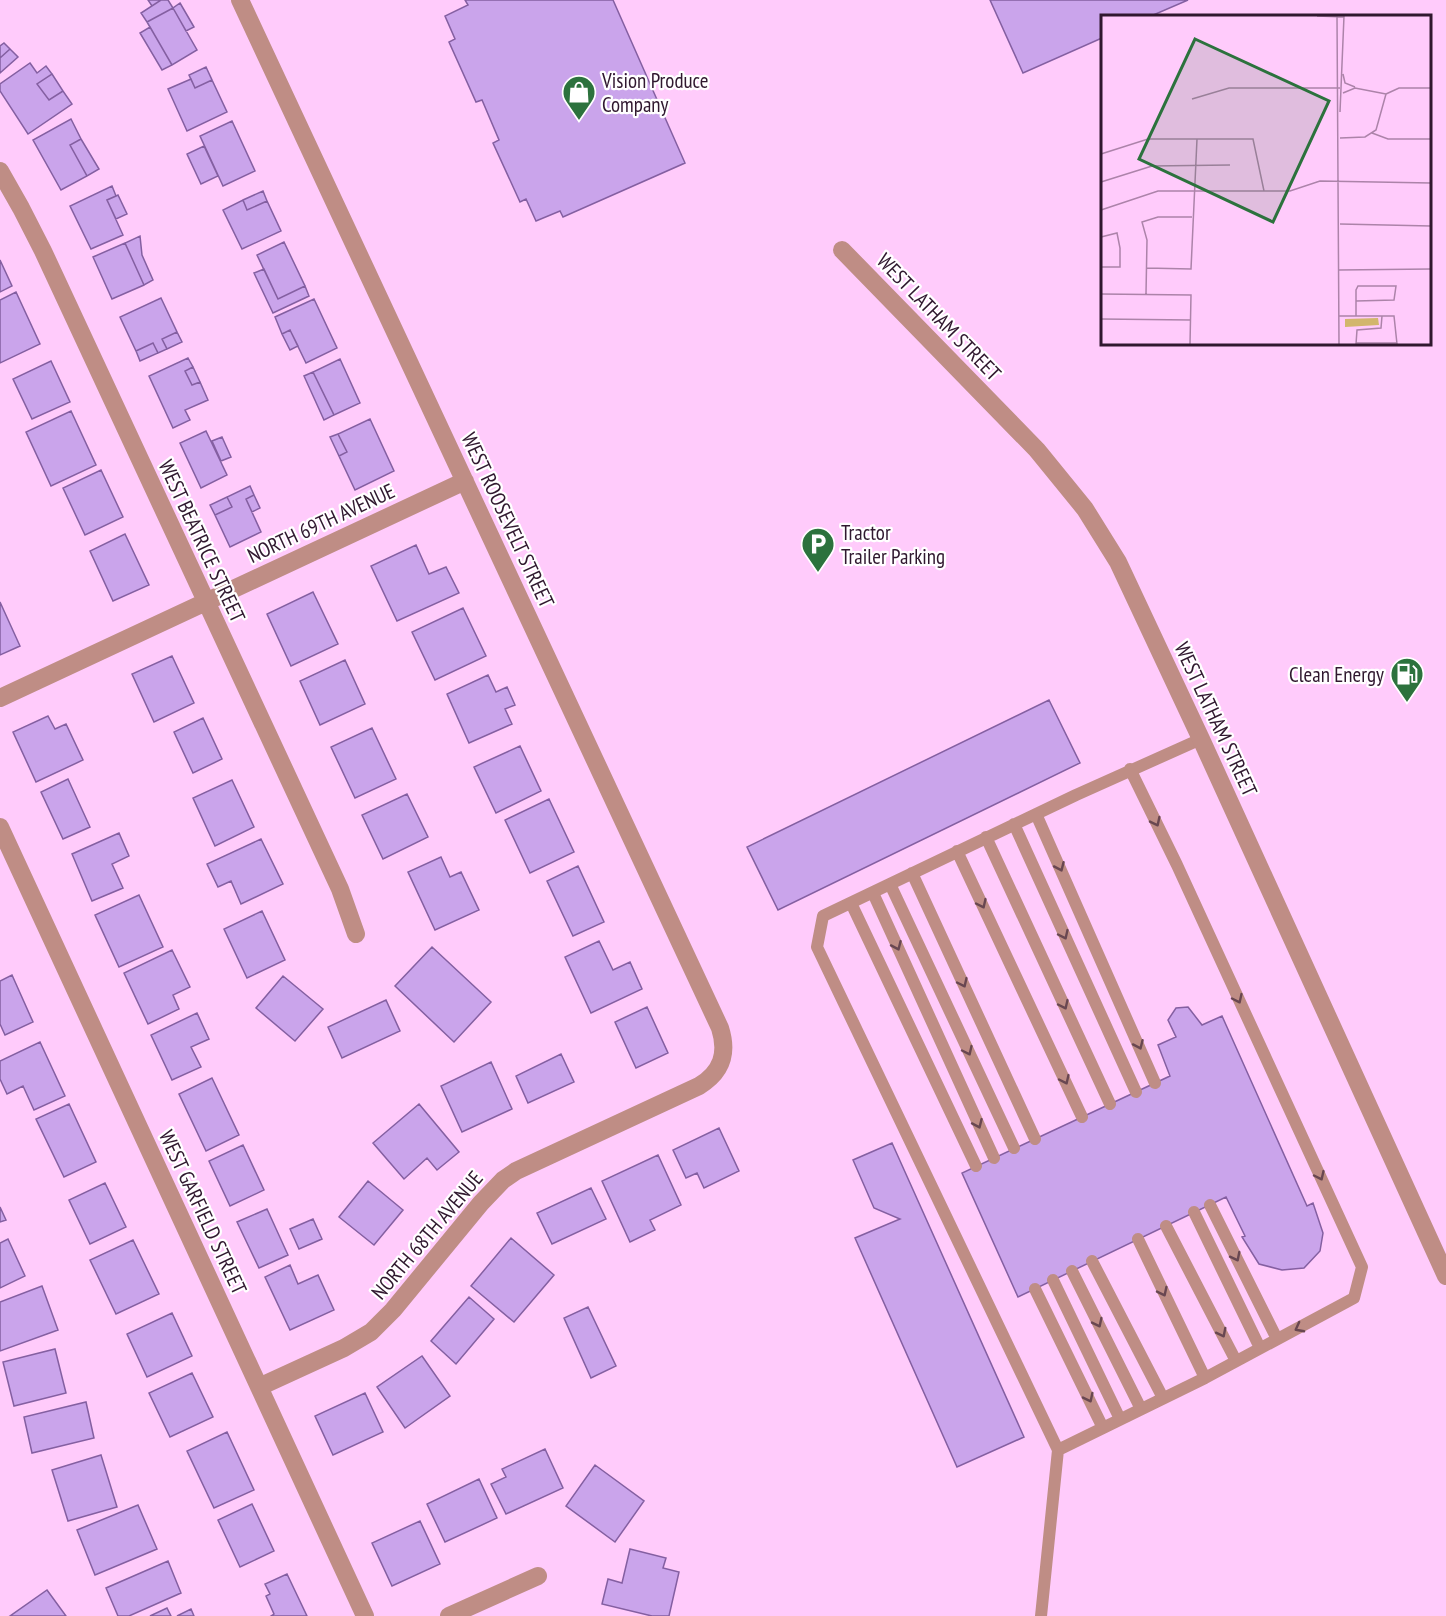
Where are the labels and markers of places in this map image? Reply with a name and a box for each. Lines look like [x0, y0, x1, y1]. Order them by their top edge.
place label: Vision Produce Company [601, 67, 708, 118]
shop icon: Vision Produce Company [561, 74, 597, 121]
place label: Tractor Trailer Parking [841, 519, 945, 570]
parking icon: Tractor Trailer Parking [800, 526, 836, 573]
fuel station icon: Clean Energy [1389, 656, 1425, 703]
place label: Clean Energy [1289, 661, 1384, 688]

